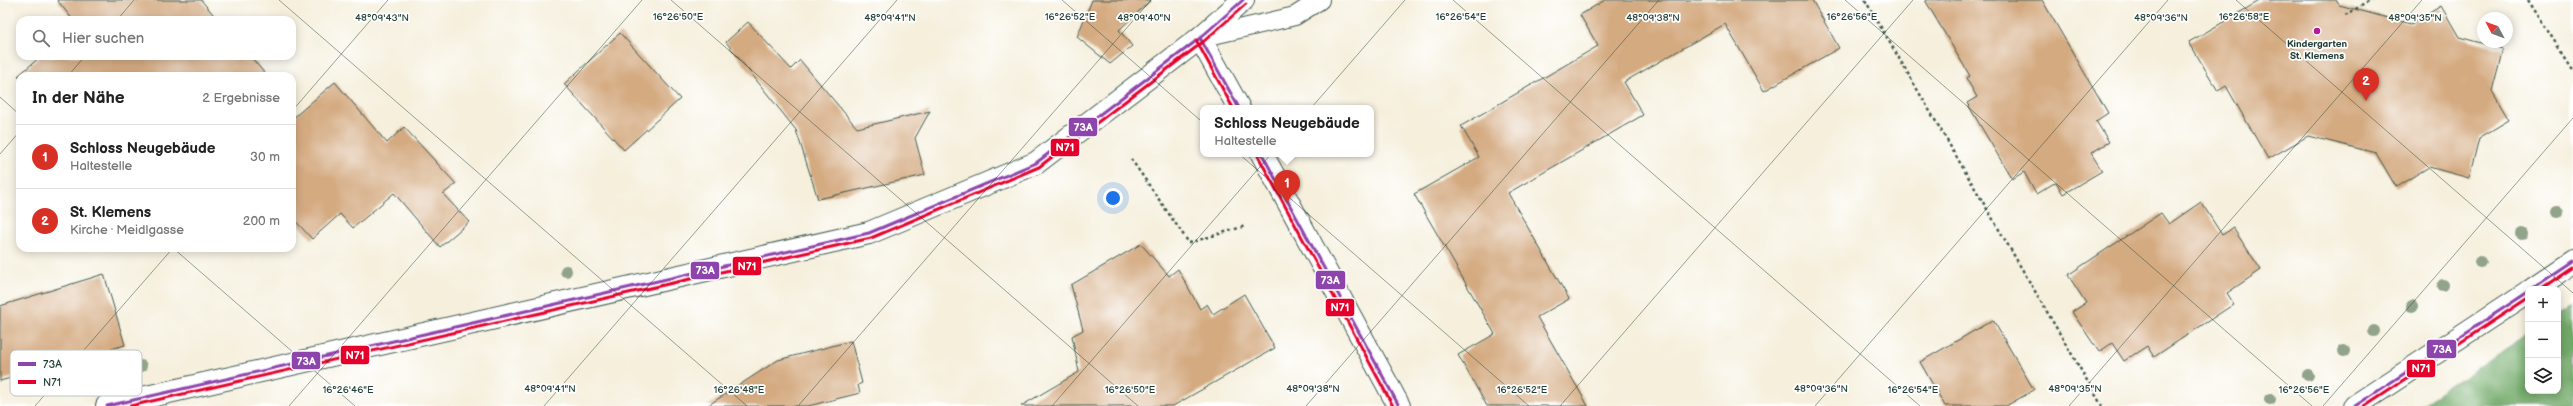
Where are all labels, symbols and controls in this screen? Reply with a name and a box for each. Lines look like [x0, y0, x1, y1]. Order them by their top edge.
text: 16°26'50"E [653, 11, 704, 23]
text: 16°26'52"E [1045, 11, 1096, 23]
text: 16°26'54"E [1436, 11, 1487, 23]
text: 16°26'56"E [1827, 11, 1878, 23]
text: 16°26'58"E [2219, 11, 2270, 23]
text: 48°09'43"N [355, 12, 409, 24]
text: 48°09'41"N [864, 12, 916, 24]
text: 48°09'40"N [1117, 12, 1171, 24]
text: 48°09'38"N [1626, 12, 1680, 24]
text: 48°09'36"N [2134, 12, 2188, 24]
text: 48°09'35"N [2388, 12, 2442, 24]
north arrow [2477, 12, 2513, 48]
search box [16, 16, 296, 60]
marker: Kindergarten St. Klemens [2312, 26, 2322, 36]
icon: search [30, 27, 52, 49]
text: Hier suchen [62, 29, 144, 48]
place label: Kindergarten St. Klemens [2287, 38, 2347, 62]
pin: 2 [2353, 68, 2379, 101]
text: In der Nähe [32, 88, 125, 108]
text: 2 Ergebnisse [202, 90, 280, 106]
popup [1200, 105, 1374, 157]
text: Schloss Neugebäude [1214, 114, 1360, 133]
line badge: 73A [1068, 117, 1098, 137]
text: 73A [1073, 121, 1093, 134]
text: Haltestelle [1214, 133, 1277, 149]
line badge: N71 [1050, 138, 1080, 157]
text: Schloss Neugebäude [70, 139, 215, 158]
text: N71 [1056, 141, 1074, 154]
text: 1 [42, 149, 48, 165]
text: 30 m [250, 149, 280, 165]
text: Haltestelle [70, 158, 132, 174]
pin: 1 [1274, 170, 1300, 203]
your location [1103, 188, 1123, 208]
text: St. Klemens [70, 203, 151, 222]
text: 2 [41, 213, 49, 229]
text: 200 m [243, 213, 280, 229]
text: Kirche · Meidlgasse [70, 222, 184, 238]
line badge: N71 [732, 256, 762, 276]
text: N71 [738, 260, 756, 273]
line badge: 73A [690, 261, 720, 280]
text: 73A [695, 264, 715, 277]
line badge: 73A [1315, 270, 1346, 290]
text: 73A [1320, 274, 1340, 287]
map controls [2525, 286, 2561, 394]
button: + [2525, 286, 2561, 322]
line badge: N71 [1325, 298, 1355, 317]
text: N71 [1331, 301, 1349, 314]
button: − [2525, 322, 2561, 358]
line badge: 73A [2426, 339, 2457, 359]
text: 73A [2432, 343, 2452, 356]
line badge: N71 [340, 345, 370, 365]
text: N71 [346, 349, 364, 362]
legend [10, 350, 142, 396]
line badge: 73A [291, 351, 321, 370]
text: 73A [296, 355, 316, 368]
text: 73A [43, 358, 62, 371]
button: layers [2525, 358, 2561, 394]
line badge: N71 [2406, 359, 2436, 378]
text: N71 [2412, 362, 2430, 375]
text: N71 [43, 376, 61, 389]
text: 48°09'41"N [524, 383, 576, 395]
text: 48°09'38"N [1286, 383, 1340, 395]
text: 48°09'36"N [1794, 383, 1848, 395]
text: 48°09'35"N [2048, 383, 2102, 395]
text: 16°26'46"E [322, 384, 374, 396]
text: 16°26'48"E [714, 384, 765, 396]
text: 16°26'50"E [1105, 384, 1156, 396]
text: 16°26'52"E [1497, 384, 1548, 396]
text: 16°26'54"E [1888, 384, 1939, 396]
text: 16°26'56"E [2279, 384, 2330, 396]

